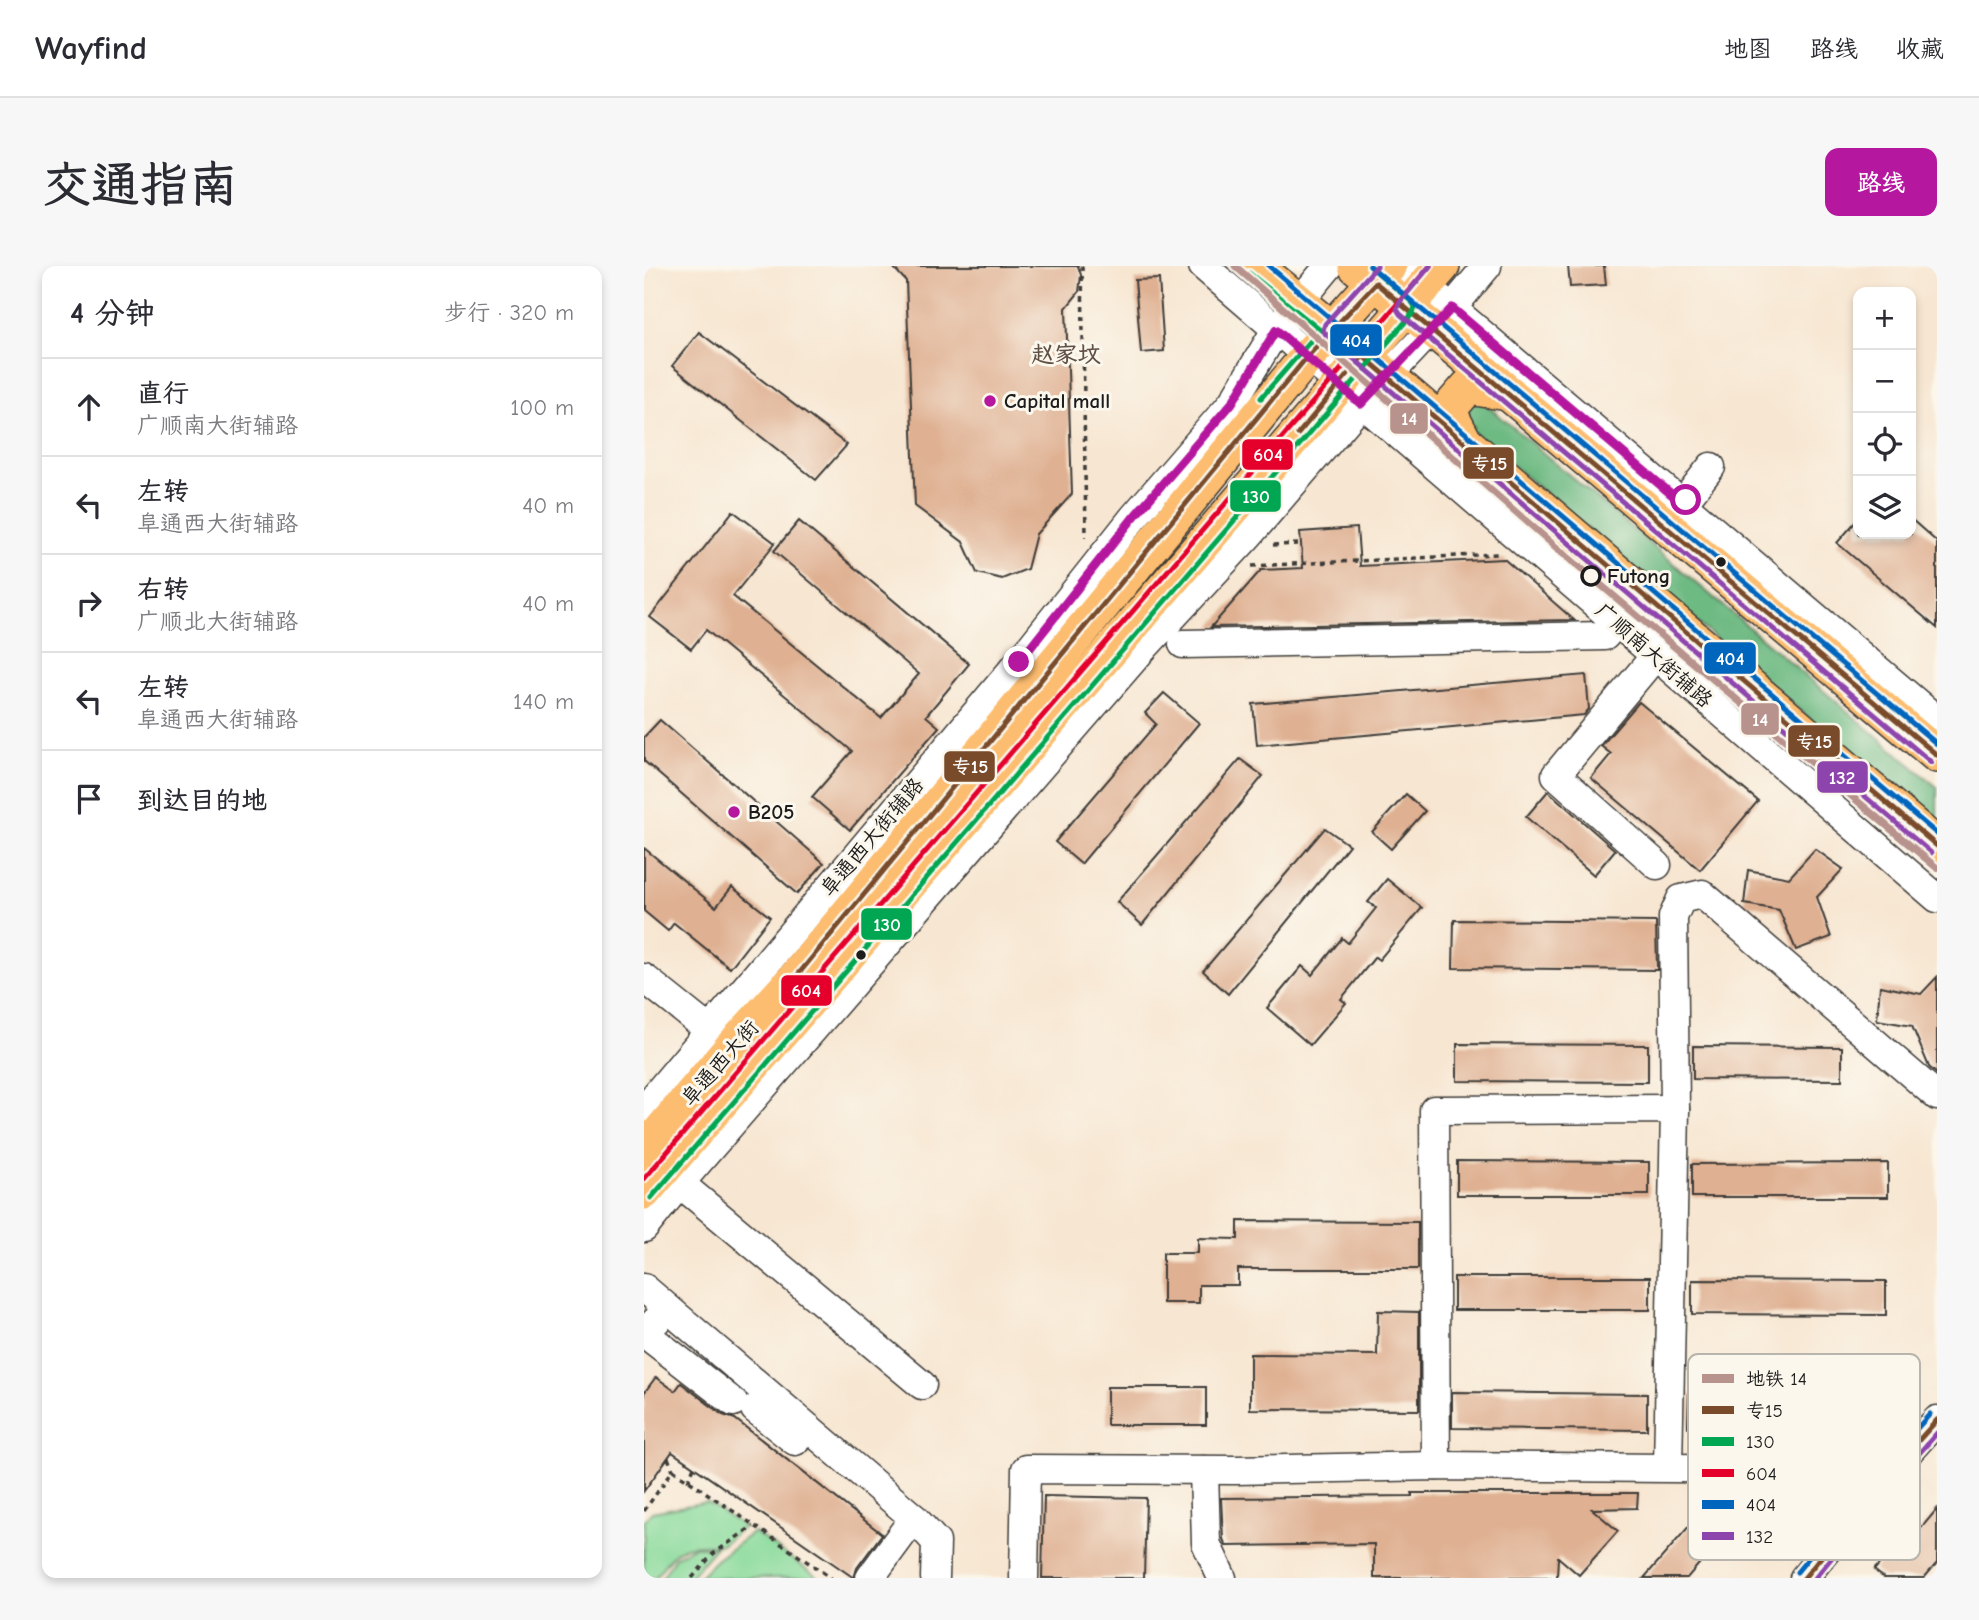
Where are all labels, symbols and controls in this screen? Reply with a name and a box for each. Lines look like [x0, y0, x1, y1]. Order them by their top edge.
text: Wayfind [35, 29, 147, 67]
text: 地图 [1724, 35, 1772, 63]
text: 路线 [1810, 35, 1858, 63]
text: 收藏 [1896, 35, 1944, 63]
button: 路线 [1825, 148, 1937, 216]
text: 交通指南 [42, 157, 238, 213]
map controls [1853, 287, 1916, 539]
button: + [1853, 287, 1916, 350]
text: 4 分钟 [70, 296, 155, 331]
text: 步行 · 320 m [444, 299, 574, 326]
line badge: 404 [1329, 323, 1383, 357]
text: 404 [1342, 330, 1370, 352]
district label: 赵家坟 [1032, 341, 1101, 368]
button: − [1853, 350, 1916, 413]
text: 直行 [137, 379, 189, 409]
icon: ahead [70, 388, 108, 426]
place label: Capital mall [1004, 389, 1110, 413]
marker: Capital mall [982, 393, 998, 409]
text: 100 m [510, 394, 574, 421]
line badge: 14 [1389, 402, 1429, 435]
text: 14 [1401, 408, 1417, 430]
text: 广顺南大街辅路 [137, 412, 298, 439]
button: locate [1853, 413, 1916, 476]
line badge: 604 [1241, 438, 1294, 471]
text: 604 [1253, 444, 1283, 466]
line badge: 专15 [1462, 446, 1515, 480]
text: 专15 [1471, 453, 1507, 475]
button: layers [1853, 476, 1916, 539]
text: 左转 [137, 477, 189, 507]
line badge: 130 [1229, 479, 1282, 513]
route start [1670, 484, 1701, 515]
icon: left [70, 486, 108, 524]
text: 130 [1242, 486, 1270, 508]
text: 40 m [522, 492, 574, 519]
text: 阜通西大街辅路 [137, 510, 298, 537]
unlabelled marker [1714, 555, 1728, 569]
place label: Futong [1607, 564, 1670, 588]
marker: Futong [1581, 566, 1601, 586]
text: 右转 [137, 575, 189, 605]
icon: right [70, 584, 108, 622]
text: 40 m [522, 590, 574, 617]
street label: 广顺南大街辅路 [1591, 598, 1717, 712]
text: 广顺北大街辅路 [137, 608, 298, 635]
line badge: 404 [1703, 641, 1757, 675]
route end [1003, 646, 1034, 677]
text: 404 [1716, 648, 1744, 670]
text: 左转 [137, 673, 189, 703]
icon: left [70, 682, 108, 720]
text: 140 m [513, 688, 574, 715]
line badge: 14 [1740, 702, 1780, 736]
text: 阜通西大街辅路 [137, 706, 298, 733]
text: 14 [1752, 709, 1768, 731]
line badge: 专15 [1787, 724, 1841, 758]
text: 专15 [1796, 731, 1832, 753]
line badge: 专15 [943, 750, 996, 783]
text: 专15 [952, 756, 988, 778]
line badge: 132 [1816, 760, 1869, 794]
text: 132 [1829, 767, 1855, 789]
street label: 阜通西大街辅路 [816, 773, 928, 901]
icon: arrive [70, 780, 108, 818]
text: 到达目的地 [137, 786, 267, 816]
place label: B205 [748, 800, 794, 824]
marker: B205 [726, 804, 742, 820]
line badge: 130 [860, 907, 913, 941]
text: 130 [873, 914, 901, 936]
unlabelled marker [854, 948, 868, 962]
line badge: 604 [780, 974, 833, 1007]
text: 604 [791, 980, 821, 1002]
street label: 阜通西大街 [677, 1016, 763, 1110]
legend [1688, 1354, 1920, 1560]
text: 地铁 14 [1746, 1368, 1807, 1390]
text: 专15 [1746, 1400, 1783, 1422]
text: 130 [1746, 1431, 1775, 1453]
text: 604 [1746, 1463, 1777, 1485]
text: 404 [1746, 1494, 1776, 1516]
text: 132 [1746, 1526, 1773, 1548]

